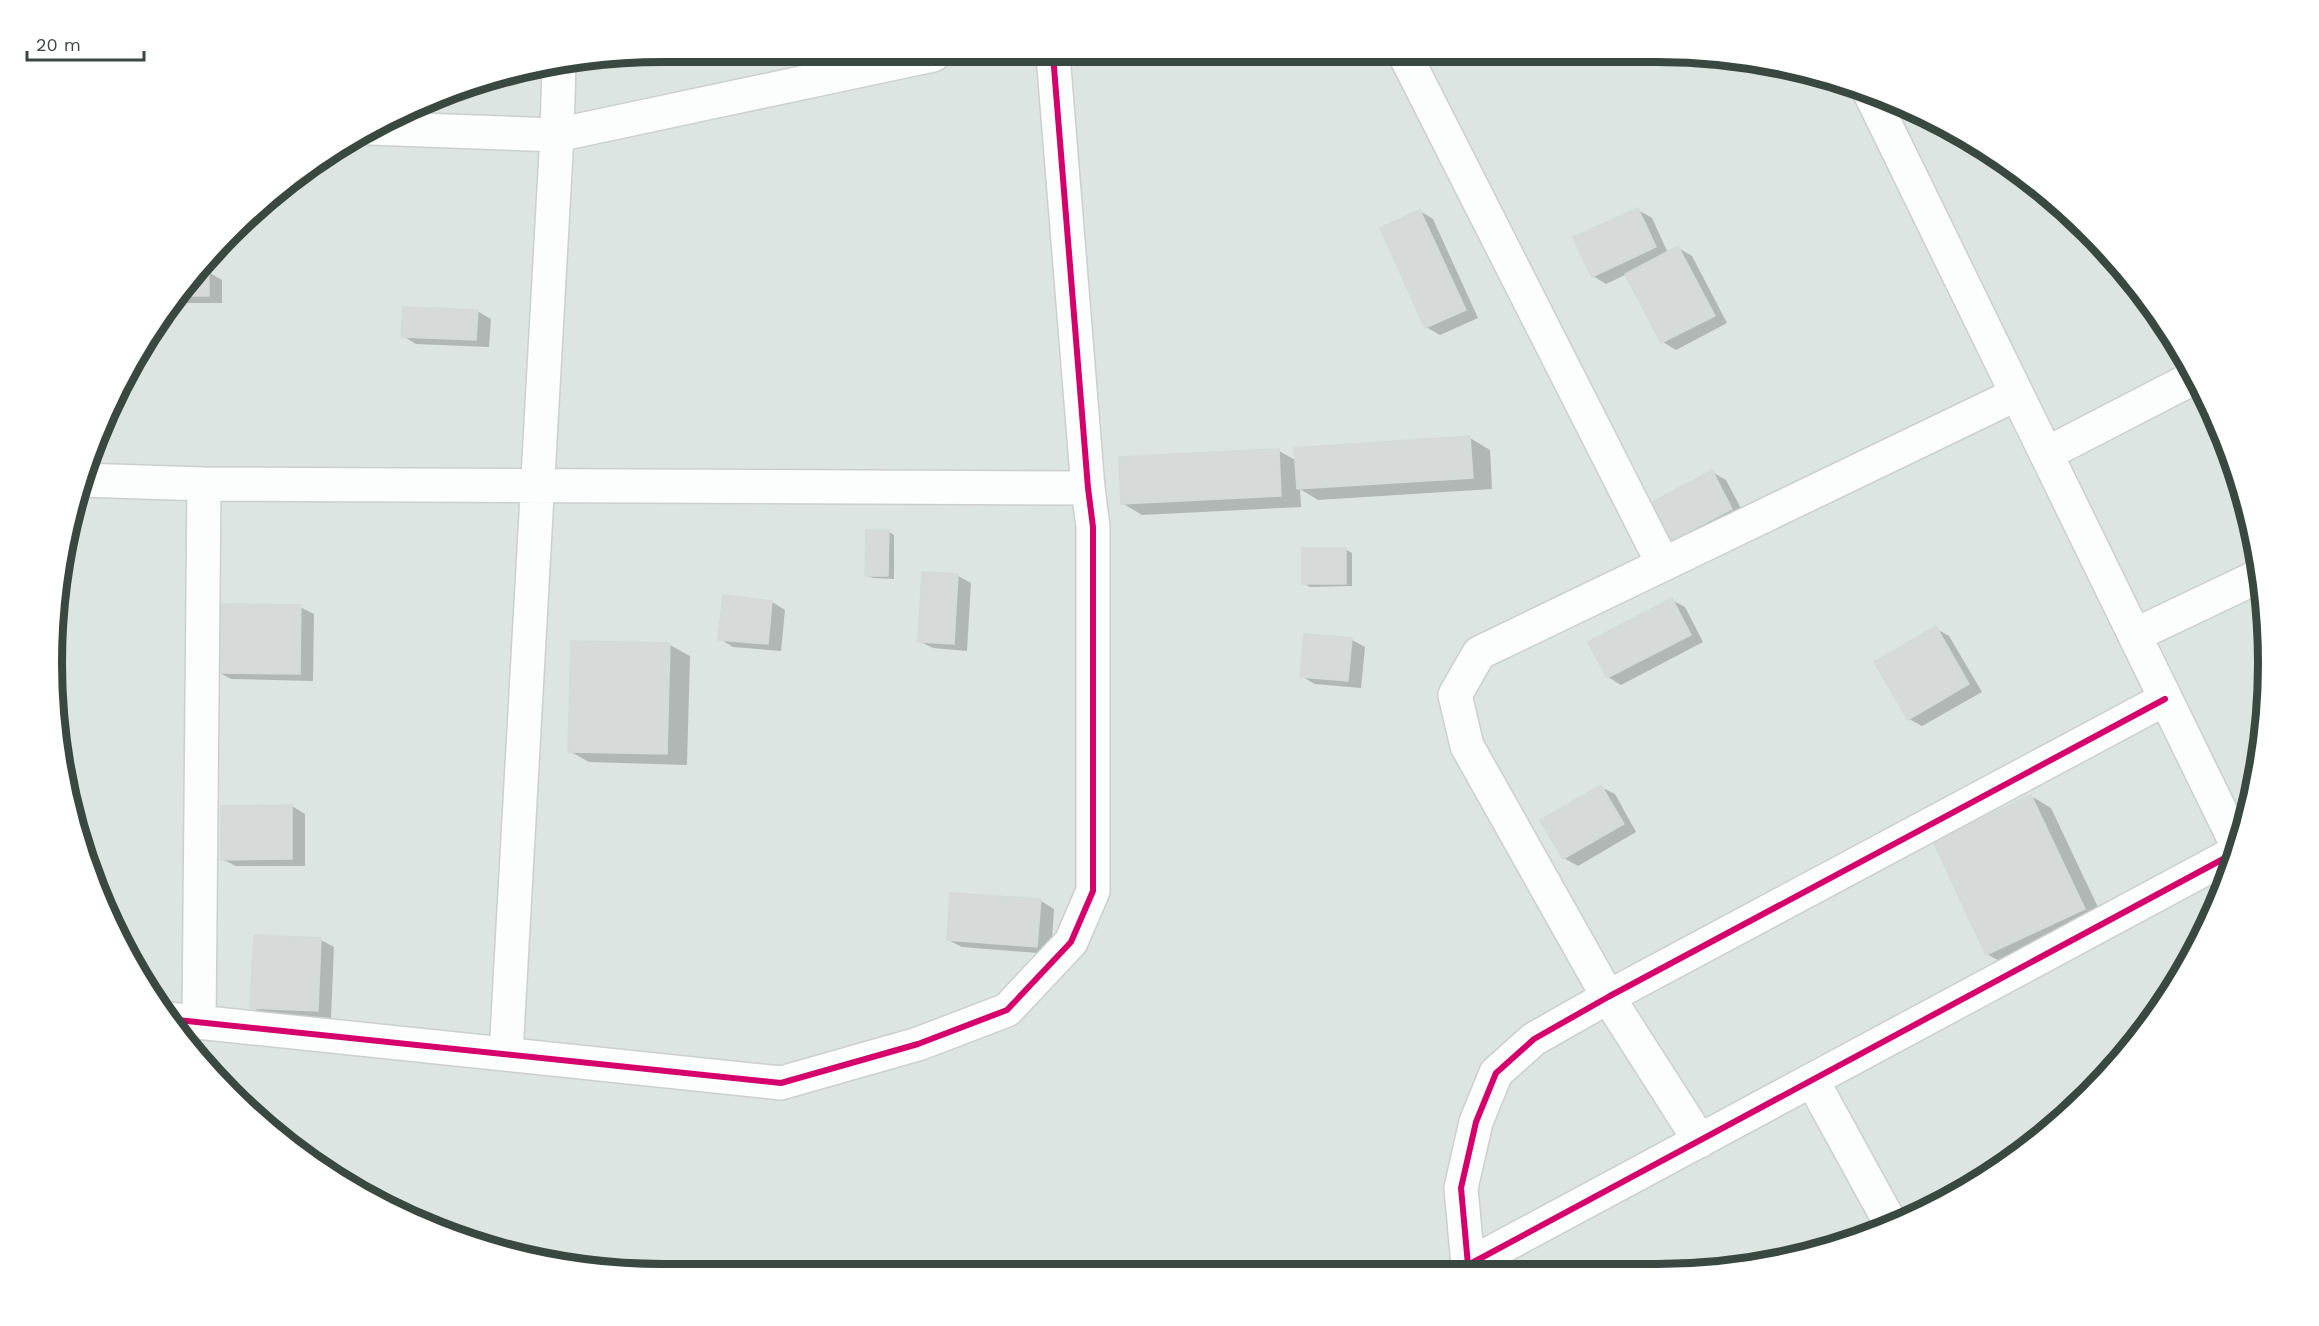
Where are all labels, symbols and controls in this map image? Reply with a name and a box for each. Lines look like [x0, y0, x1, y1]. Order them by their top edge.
scale bar [27, 24, 144, 62]
text: 20 m [36, 34, 81, 55]

